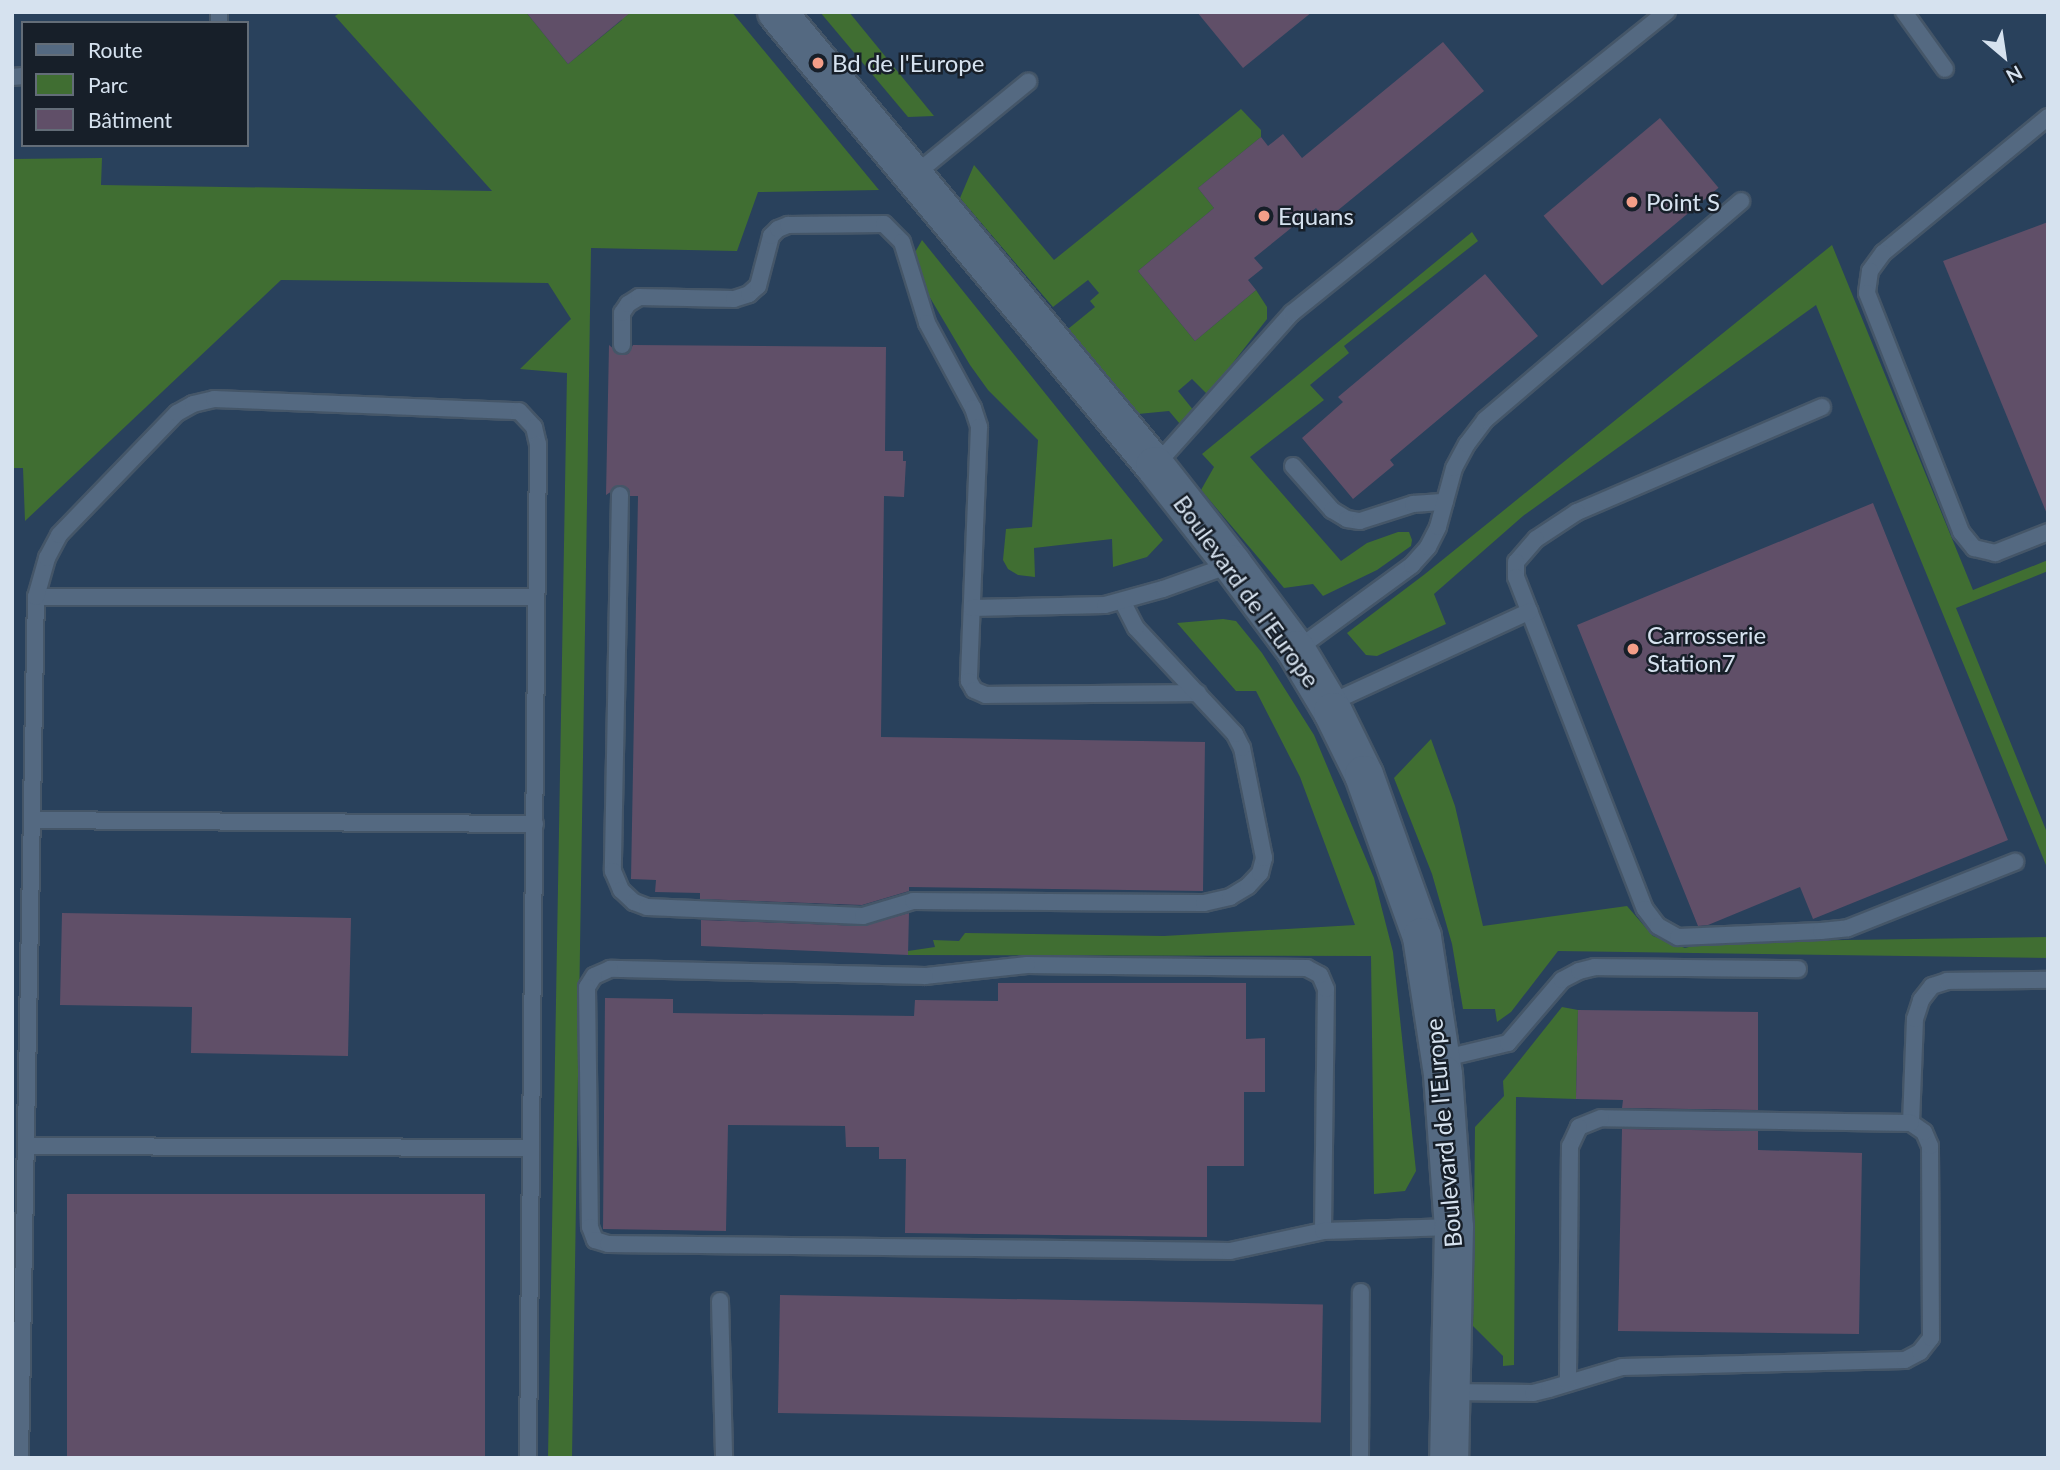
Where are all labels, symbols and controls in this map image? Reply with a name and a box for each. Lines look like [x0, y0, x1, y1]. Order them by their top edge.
legend [21, 21, 248, 147]
north arrow [1969, 21, 2039, 91]
text: Route [88, 37, 143, 62]
place label: Bd de l'Europe [832, 49, 984, 77]
marker: Bd de l'Europe [810, 55, 826, 71]
text: N [2002, 61, 2026, 88]
text: Parc [88, 72, 128, 97]
text: Bâtiment [88, 107, 172, 132]
place label: Point S [1646, 188, 1720, 216]
marker: Point S [1624, 194, 1640, 210]
place label: Equans [1278, 202, 1354, 230]
marker: Equans [1256, 208, 1272, 224]
street label: Boulevard de l'Europe [1168, 490, 1326, 692]
place label: Carrosserie Station7 [1647, 621, 1766, 677]
marker: Carrosserie Station7 [1625, 641, 1641, 657]
street label: Boulevard de l'Europe [1419, 1017, 1467, 1249]

